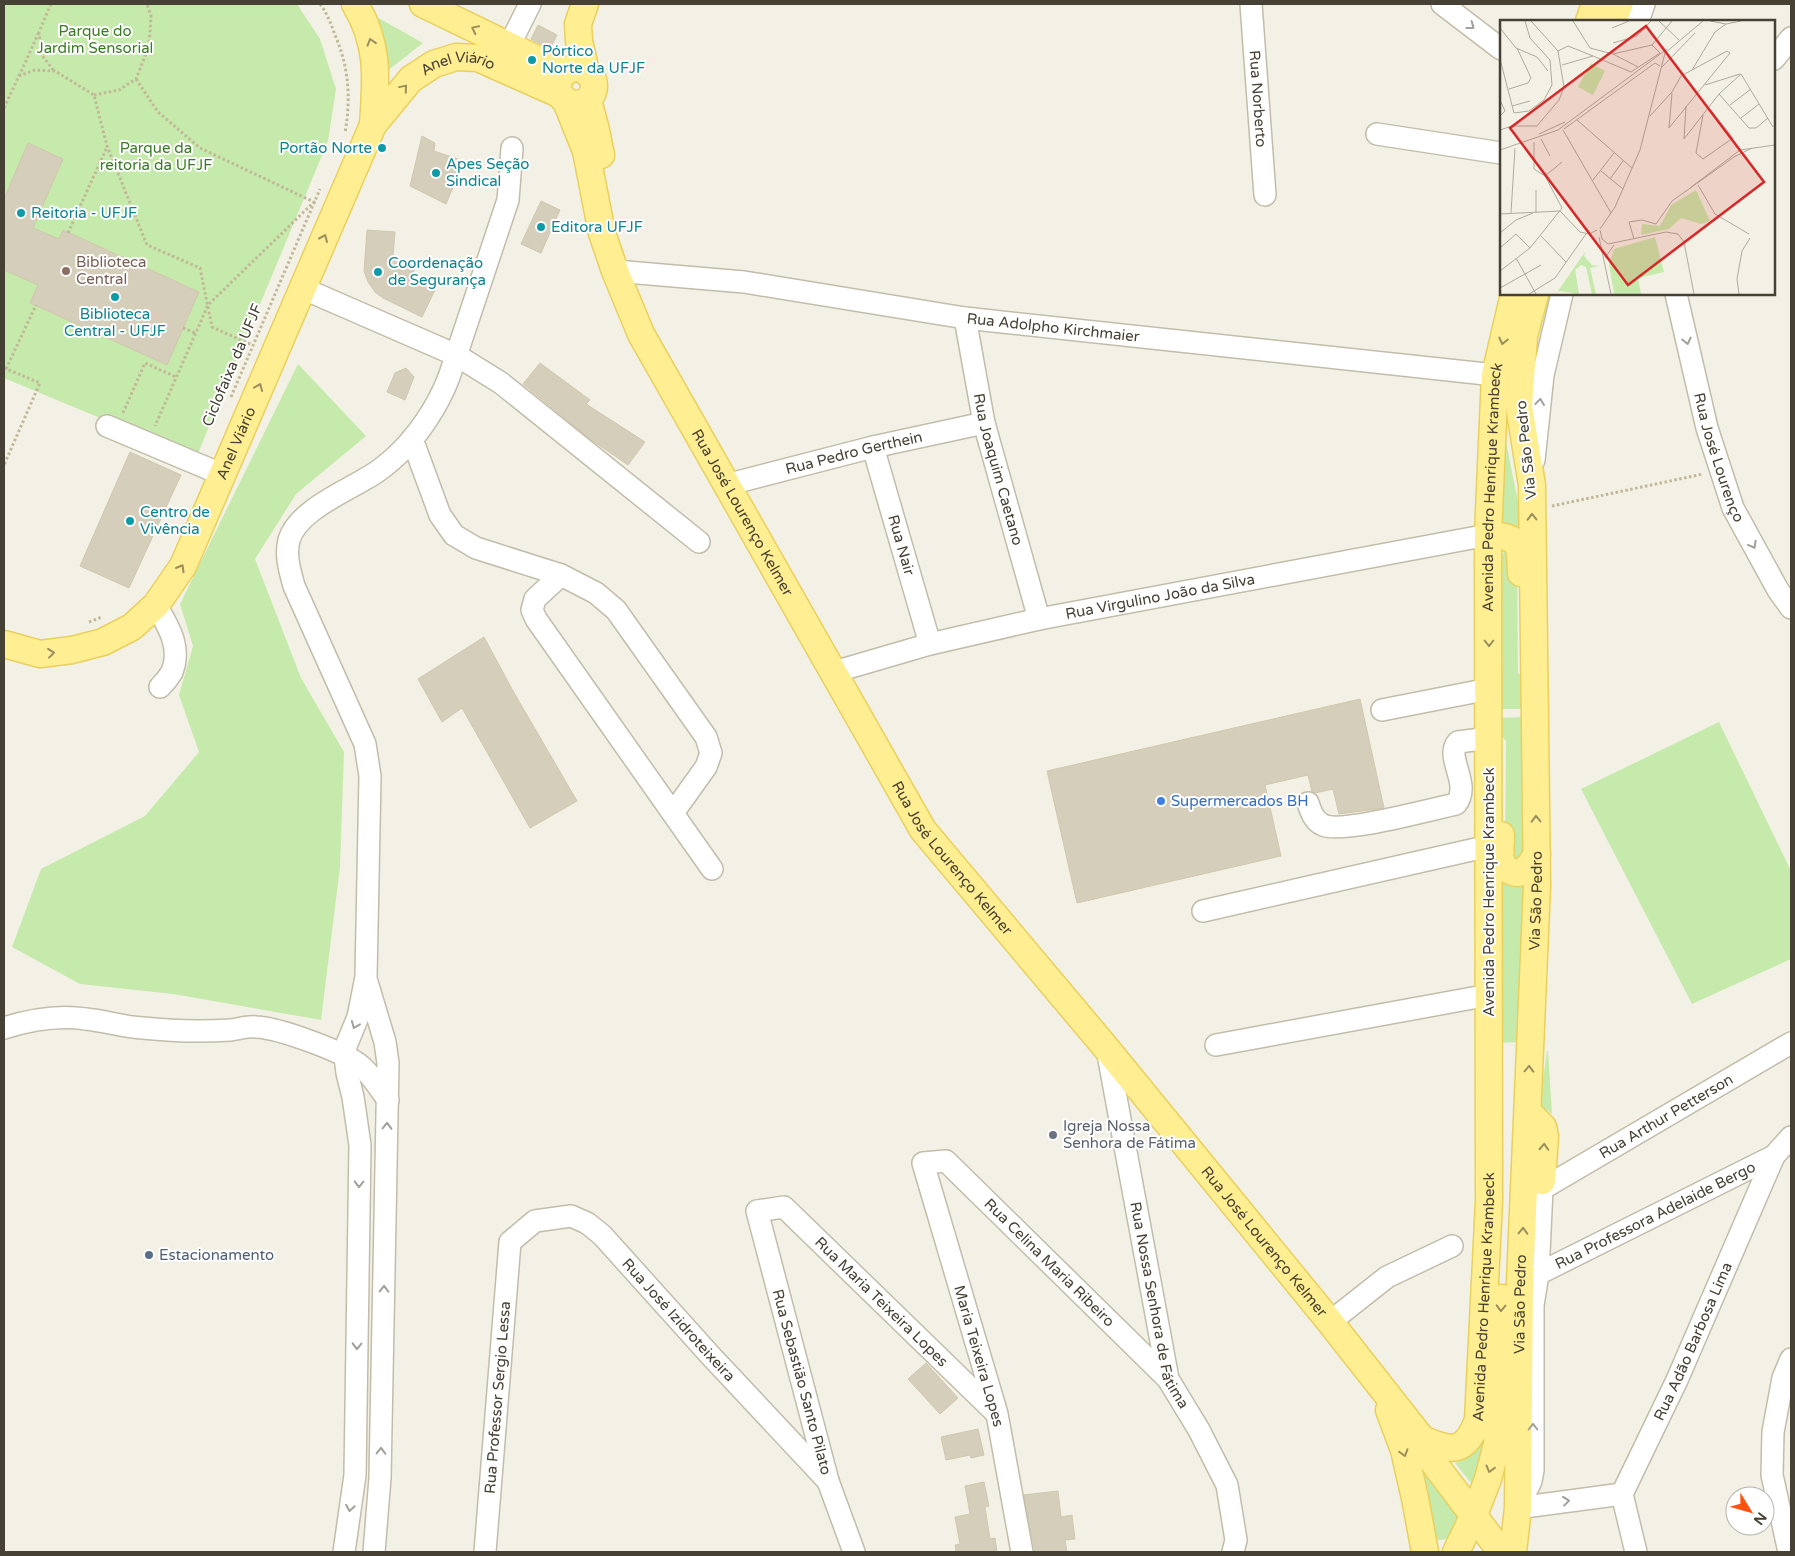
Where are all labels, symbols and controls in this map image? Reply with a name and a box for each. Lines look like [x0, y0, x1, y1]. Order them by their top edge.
one-way arrow [1465, 20, 1475, 29]
inset map [1500, 20, 1775, 295]
park label: Parque do Jardim Sensorial [37, 22, 153, 57]
one-way arrow [471, 24, 480, 35]
one-way arrow [366, 38, 376, 47]
place label: Pórtico Norte da UFJF [542, 42, 645, 77]
street label: Anel Viário [417, 48, 498, 79]
street label: Rua Norberto [1245, 50, 1270, 148]
marker: Pórtico Norte da UFJF [526, 54, 538, 66]
one-way arrow [398, 84, 407, 93]
park label: Parque da reitoria da UFJF [100, 139, 212, 174]
place label: Portão Norte [279, 139, 372, 157]
marker: Portão Norte [376, 142, 388, 154]
place label: Apes Seção Sindical [446, 155, 529, 190]
marker: Apes Seção Sindical [430, 167, 442, 179]
place label: Reitoria - UFJF [31, 204, 137, 222]
marker: Reitoria - UFJF [15, 207, 27, 219]
place label: Editora UFJF [551, 218, 643, 236]
marker: Editora UFJF [535, 221, 547, 233]
one-way arrow [318, 234, 329, 243]
place label: Biblioteca Central [76, 253, 147, 288]
place label: Coordenação de Segurança [388, 254, 486, 289]
marker: Biblioteca Central [60, 265, 72, 277]
marker: Coordenação de Segurança [372, 266, 384, 278]
marker: Biblioteca Central - UFJF [109, 291, 121, 303]
street label: Ciclofaixa da UFJF [198, 301, 266, 429]
place label: Biblioteca Central - UFJF [64, 305, 166, 340]
street label: Rua Adolpho Kirchmaier [966, 309, 1141, 346]
one-way arrow [1498, 337, 1509, 346]
one-way arrow [1681, 337, 1692, 346]
street label: Avenida Pedro Henrique Krambeck [1479, 361, 1507, 612]
one-way arrow [253, 383, 264, 392]
street label: Rua José Lourenço [1690, 391, 1748, 525]
street label: Rua Joaquim Caetano [970, 392, 1027, 547]
one-way arrow [1534, 398, 1544, 406]
street label: Via São Pedro [1512, 400, 1540, 500]
street label: Anel Viário [212, 404, 260, 482]
street label: Rua José Lourenço Kelmer [688, 426, 797, 599]
street label: Rua Pedro Gerthein [784, 428, 924, 478]
place label: Centro de Vivência [140, 503, 210, 538]
one-way arrow [1527, 512, 1537, 520]
street label: Rua Nair [884, 513, 919, 578]
marker: Centro de Vivência [124, 515, 136, 527]
one-way arrow [1747, 539, 1757, 548]
one-way arrow [174, 565, 184, 574]
street label: Rua Virgulino João da Silva [1064, 570, 1256, 623]
one-way arrow [1484, 639, 1494, 647]
one-way arrow [47, 648, 55, 659]
street label: Avenida Pedro Henrique Krambeck [1480, 767, 1498, 1017]
street label: Rua José Lourenço Kelmer [888, 778, 1016, 939]
place label: Supermercados BH [1171, 792, 1309, 810]
marker: Supermercados BH [1155, 795, 1167, 807]
one-way arrow [1531, 815, 1541, 822]
street label: Via São Pedro [1525, 851, 1546, 951]
one-way arrow [351, 1020, 361, 1029]
one-way arrow [1524, 1065, 1535, 1073]
street label: Rua Arthur Petterson [1596, 1070, 1736, 1162]
place label: Igreja Nossa Senhora de Fátima [1063, 1117, 1196, 1152]
one-way arrow [382, 1122, 393, 1130]
marker: Igreja Nossa Senhora de Fátima [1047, 1129, 1059, 1141]
one-way arrow [1539, 1143, 1550, 1151]
street label: Rua Professora Adelaide Bergo [1552, 1158, 1758, 1273]
street label: Rua José Lourenço Kelmer [1197, 1163, 1331, 1321]
street label: Avenida Pedro Henrique Krambeck [1469, 1172, 1498, 1422]
one-way arrow [354, 1180, 364, 1188]
street label: Rua Celina Maria Ribeiro [981, 1195, 1118, 1330]
street label: Rua Nossa Senhora de Fátima [1126, 1200, 1193, 1412]
one-way arrow [1517, 1227, 1528, 1235]
street label: Rua Maria Teixeira Lopes [811, 1233, 952, 1370]
place label: Estacionamento [159, 1246, 274, 1264]
marker: Estacionamento [143, 1249, 155, 1261]
street label: Via São Pedro [1510, 1254, 1530, 1354]
street label: Rua José Izidroteixeira [618, 1255, 739, 1385]
street label: Rua Adão Barbosa Lima [1650, 1259, 1736, 1424]
street label: Maria Teixeira Lopes [950, 1283, 1008, 1429]
one-way arrow [379, 1285, 389, 1292]
street label: Rua Sebastião Santo Pilato [769, 1287, 835, 1477]
street label: Rua Professor Sergio Lessa [481, 1300, 514, 1495]
one-way arrow [1496, 1304, 1507, 1312]
one-way arrow [352, 1343, 362, 1351]
one-way arrow [1528, 1423, 1538, 1430]
one-way arrow [376, 1447, 386, 1455]
one-way arrow [1399, 1448, 1409, 1456]
one-way arrow [1486, 1465, 1496, 1473]
north arrow [1725, 1486, 1775, 1536]
one-way arrow [1563, 1496, 1571, 1507]
one-way arrow [346, 1504, 356, 1513]
text: N [1750, 1509, 1770, 1528]

